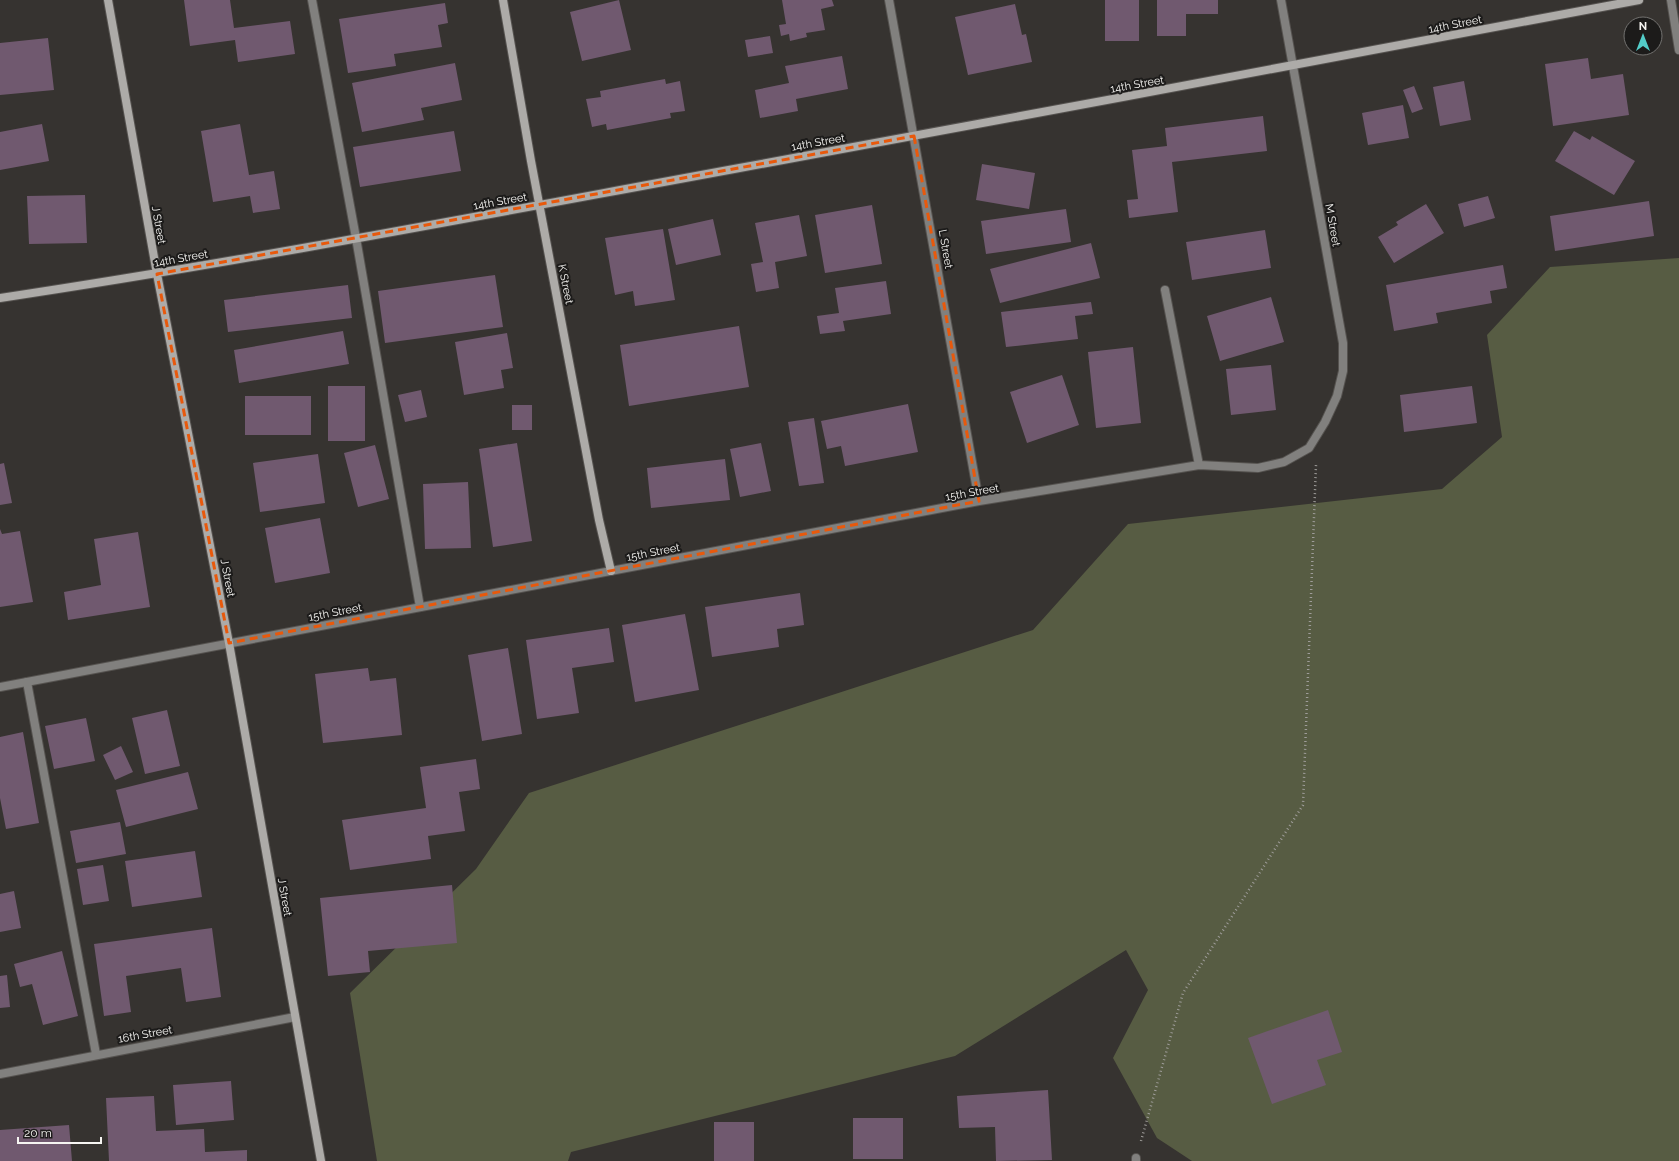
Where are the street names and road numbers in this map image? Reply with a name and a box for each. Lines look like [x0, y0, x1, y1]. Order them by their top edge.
street label: 14th Street [1427, 13, 1483, 36]
street label: 14th Street [1109, 73, 1165, 96]
street label: 14th Street [790, 131, 846, 154]
street label: 14th Street [472, 190, 528, 213]
street label: M Street [1322, 203, 1343, 248]
street label: J Street [149, 205, 168, 246]
street label: L Street [936, 229, 955, 270]
street label: 14th Street [153, 247, 209, 270]
street label: K Street [555, 263, 576, 305]
street label: 15th Street [944, 481, 1000, 504]
street label: 15th Street [625, 541, 681, 564]
street label: J Street [217, 558, 238, 599]
street label: 15th Street [307, 601, 363, 624]
street label: J Street [275, 877, 294, 918]
street label: 16th Street [117, 1023, 173, 1046]

